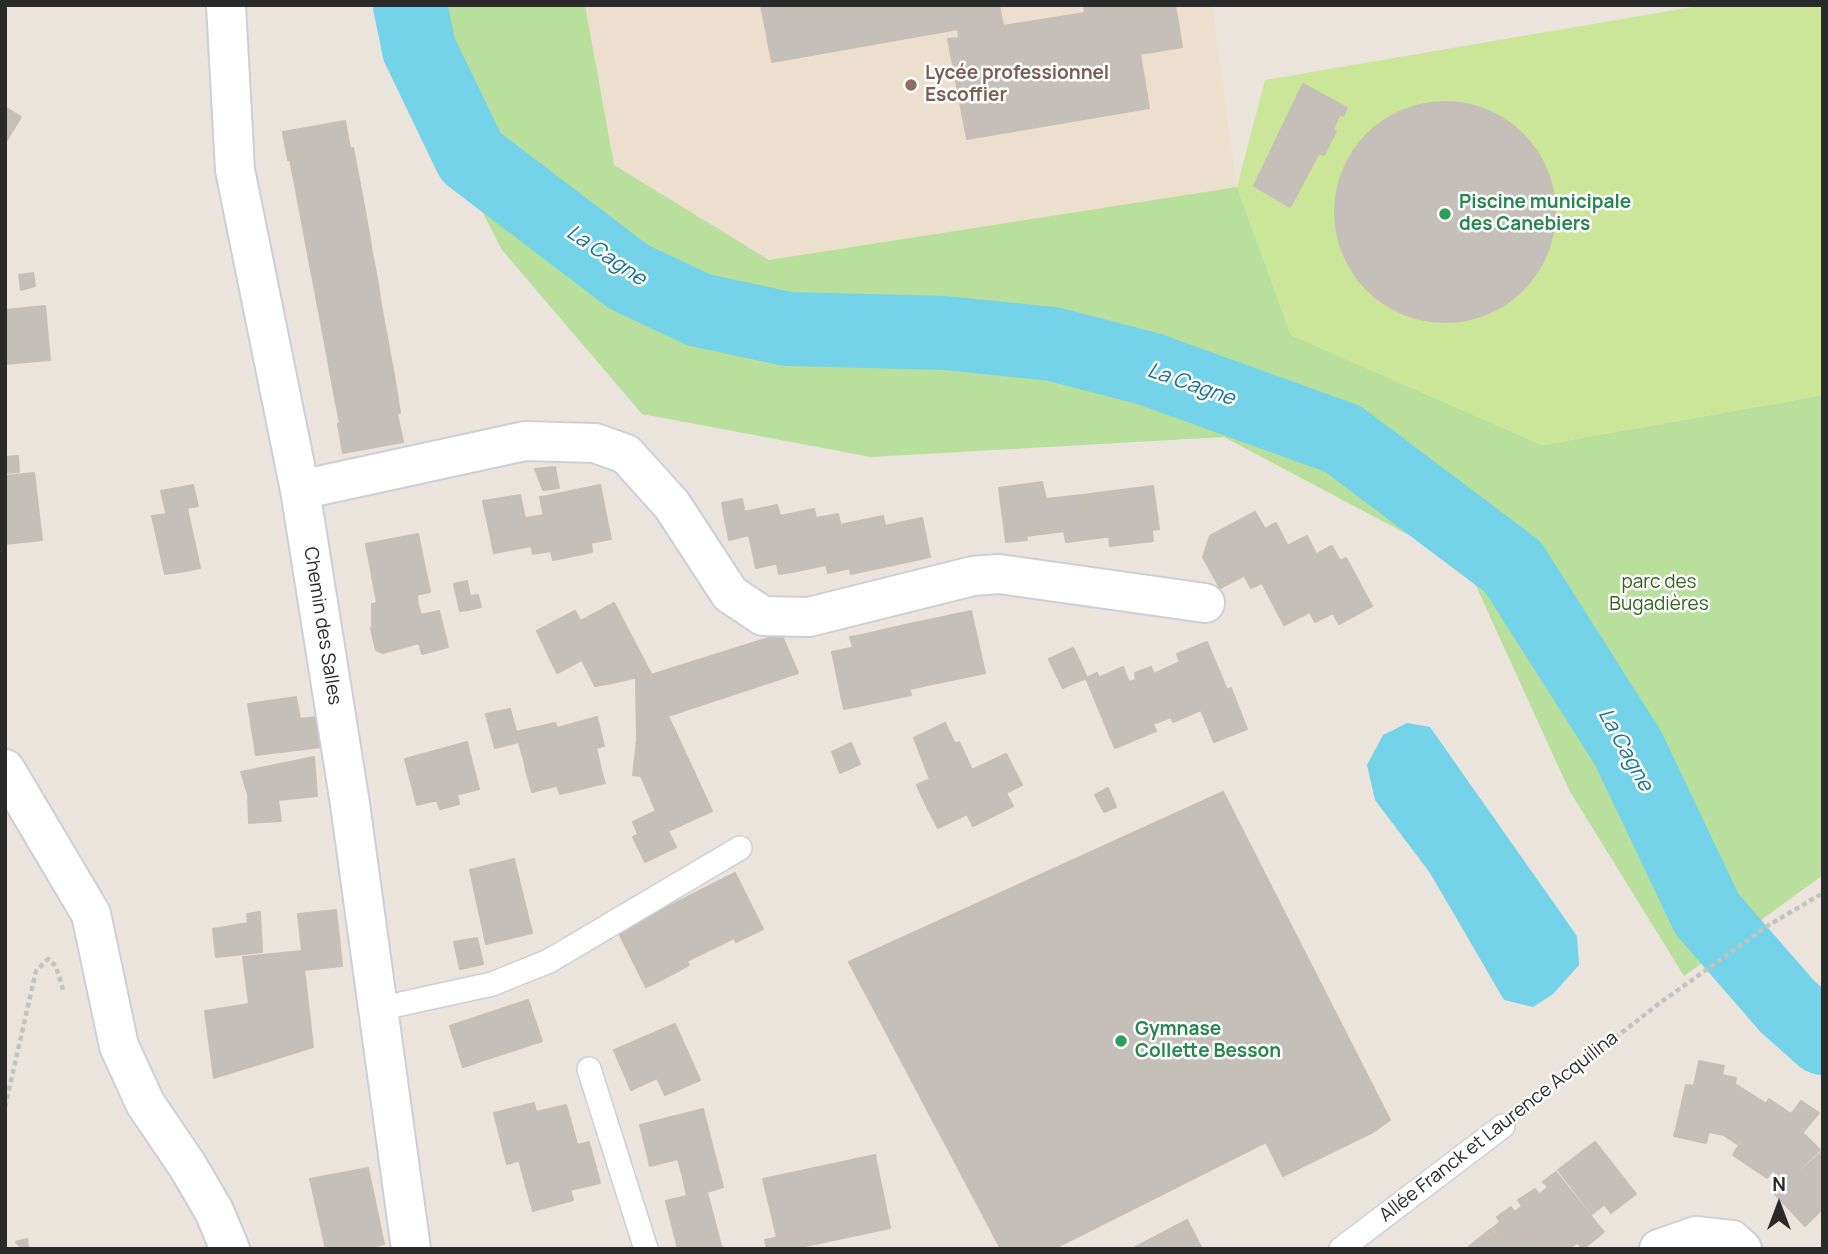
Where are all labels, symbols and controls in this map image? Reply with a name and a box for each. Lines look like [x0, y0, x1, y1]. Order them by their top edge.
place label: Lycée professionnel Escoffier [925, 63, 1109, 107]
marker: Lycée professionnel Escoffier [903, 77, 919, 93]
place label: Piscine municipale des Canebiers [1459, 192, 1631, 236]
marker: Piscine municipale des Canebiers [1437, 206, 1453, 222]
water label: La Cagne [561, 220, 651, 292]
water label: La Cagne [1144, 358, 1238, 412]
street label: Chemin des Salles [298, 545, 346, 707]
park label: parc des Bugadières [1609, 572, 1709, 616]
water label: La Cagne [1592, 704, 1658, 796]
place label: Gymnase Collette Besson [1135, 1019, 1281, 1063]
street label: Allée Franck et Laurence Acquilina [1375, 1027, 1623, 1227]
marker: Gymnase Collette Besson [1113, 1033, 1129, 1049]
north arrow [1744, 1170, 1814, 1240]
text: N [1772, 1171, 1786, 1197]

